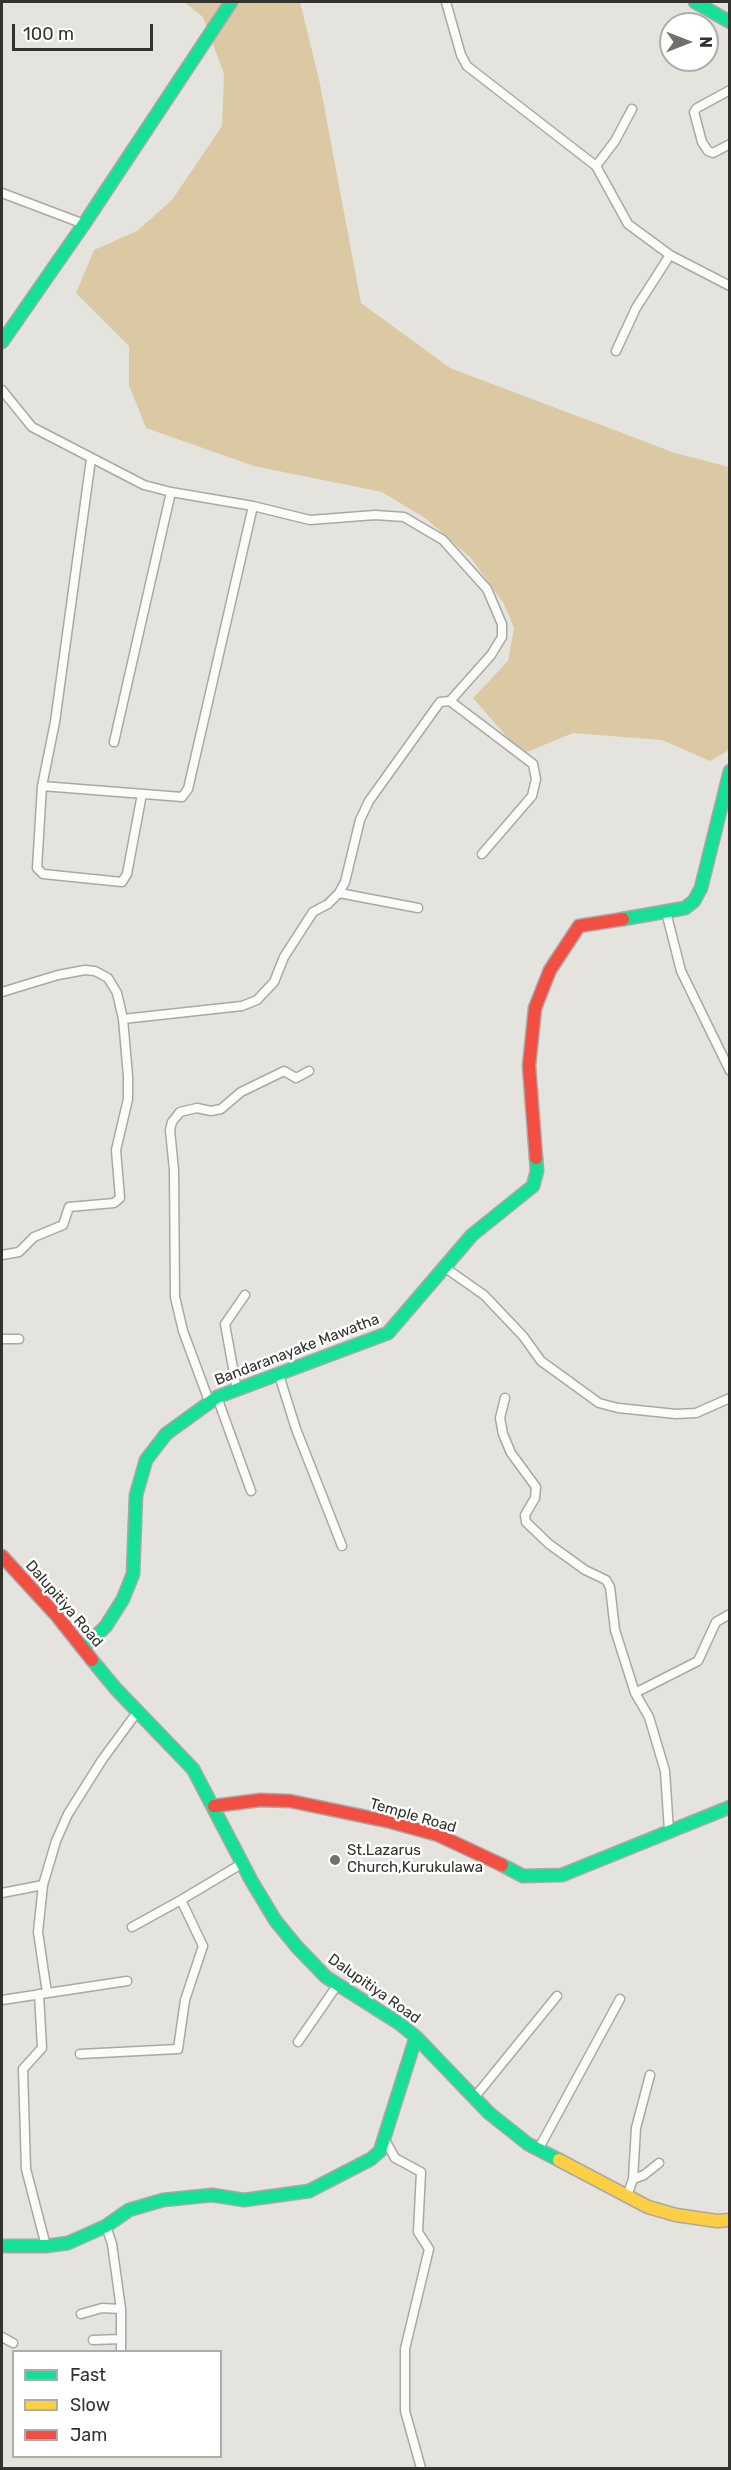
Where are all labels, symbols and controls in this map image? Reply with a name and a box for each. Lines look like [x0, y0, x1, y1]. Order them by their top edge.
scale bar [15, 12, 156, 50]
north arrow [659, 12, 719, 72]
text: 100 m [23, 23, 74, 45]
text: N [696, 36, 715, 48]
street label: Bandaranayake Mawatha [212, 1310, 382, 1390]
street label: Dalupitiya Road [22, 1557, 106, 1651]
street label: Temple Road [368, 1795, 458, 1837]
place label: St.Lazarus Church,Kurukulawa [347, 1842, 483, 1877]
marker: St.Lazarus Church,Kurukulawa [328, 1853, 342, 1867]
street label: Dalupitiya Road [324, 1950, 424, 2028]
legend [12, 2350, 222, 2458]
text: Fast [70, 2364, 106, 2386]
text: Slow [70, 2394, 110, 2416]
text: Jam [70, 2424, 107, 2446]

